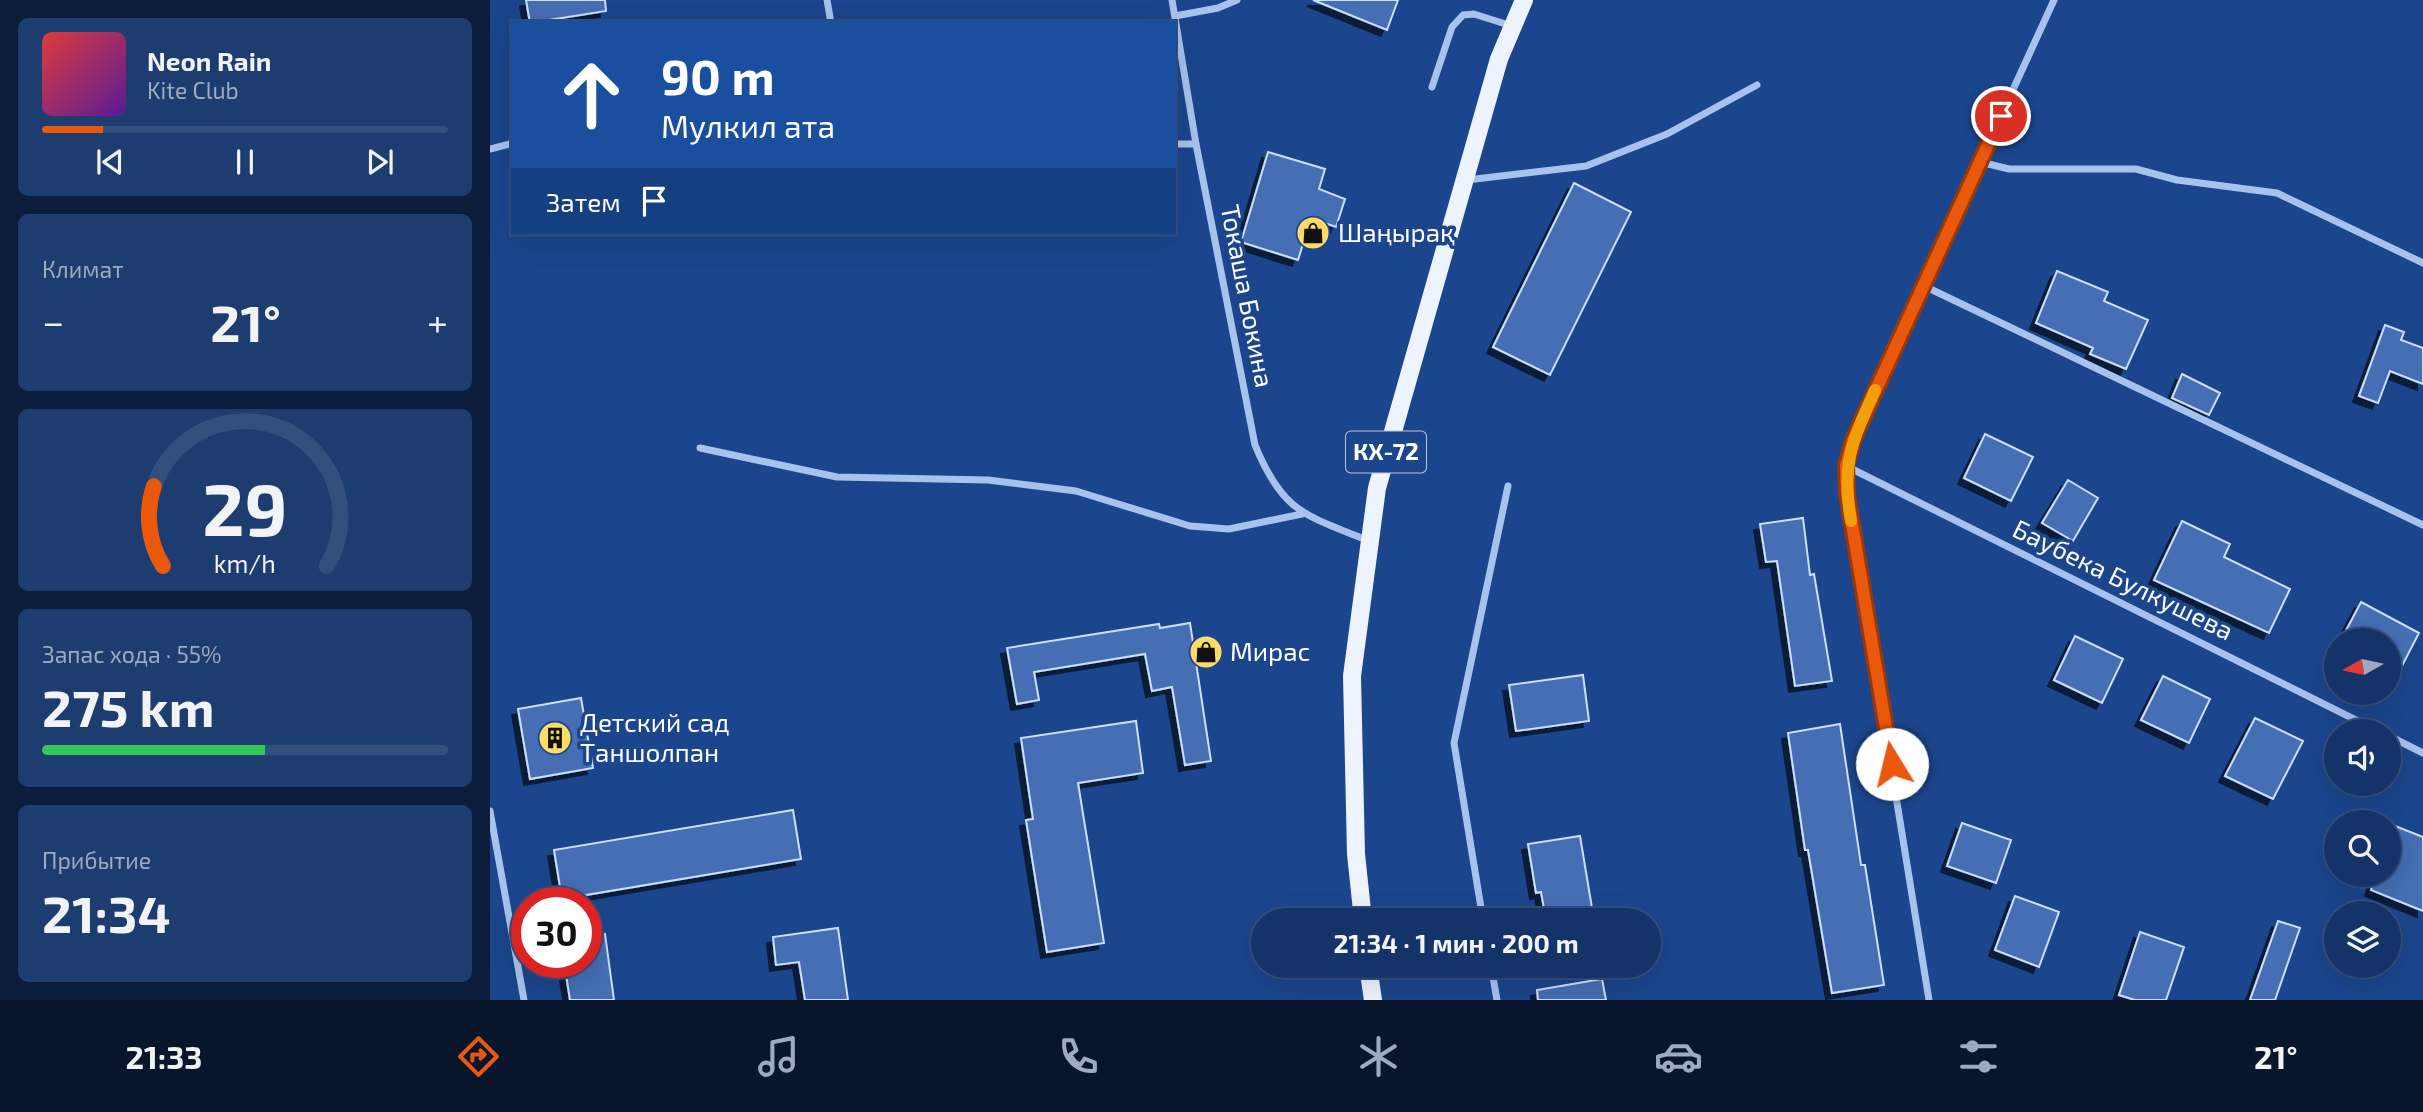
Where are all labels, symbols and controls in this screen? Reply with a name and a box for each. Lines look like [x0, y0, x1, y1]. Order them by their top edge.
text: Neon Rain [147, 45, 271, 76]
text: 90 m [661, 46, 775, 105]
icon: ahead [546, 49, 637, 140]
text: Kite Club [147, 76, 239, 104]
pin [1971, 86, 2031, 146]
icon: arrive [1982, 97, 2020, 135]
text: Мулкил ата [661, 106, 835, 144]
icon: previous [91, 143, 129, 181]
icon: pause [226, 143, 264, 181]
icon: next [361, 143, 399, 181]
icon: arrive [635, 182, 673, 220]
text: Затем [546, 186, 621, 217]
street label: Токаша Бокина [1216, 202, 1281, 390]
shop icon: Шаңырақ [1294, 214, 1332, 252]
place label: Шаңырақ [1338, 216, 1455, 247]
text: Климат [42, 255, 123, 283]
text: 21° [210, 290, 281, 352]
text: − [42, 298, 64, 344]
text: + [427, 298, 448, 344]
road number: КХ-72 [1346, 432, 1426, 472]
text: 29 [202, 463, 288, 551]
street label: Баубека Булкушева [2008, 512, 2239, 646]
text: km/h [214, 548, 276, 578]
north arrow [2324, 628, 2401, 705]
map controls [2324, 628, 2401, 978]
shop icon: Мирас [1187, 633, 1225, 671]
place label: Мирас [1230, 635, 1310, 666]
text: Запас хода · 55% [42, 640, 222, 668]
text: 275 km [42, 675, 214, 737]
place label: Детский сад Таншолпан [580, 706, 730, 767]
building icon: Детский сад Таншолпан [536, 719, 574, 757]
button: sound [2324, 719, 2401, 796]
position arrow [1855, 727, 1929, 801]
button: search [2324, 810, 2401, 887]
text: Прибытие [42, 846, 151, 874]
text: 21:34 [42, 881, 171, 943]
speed limit sign: 30 [511, 887, 602, 978]
button: layers [2324, 901, 2401, 978]
text: 21:34 · 1 мин · 200 m [1333, 927, 1579, 958]
icon: directions [454, 1032, 503, 1081]
icon: music [754, 1032, 803, 1081]
icon: phone [1054, 1032, 1103, 1081]
icon: climate [1354, 1032, 1403, 1081]
icon: car [1654, 1032, 1703, 1081]
icon: filters [1954, 1032, 2003, 1081]
text: 21:33 [126, 1037, 202, 1075]
text: 21° [2254, 1037, 2297, 1075]

